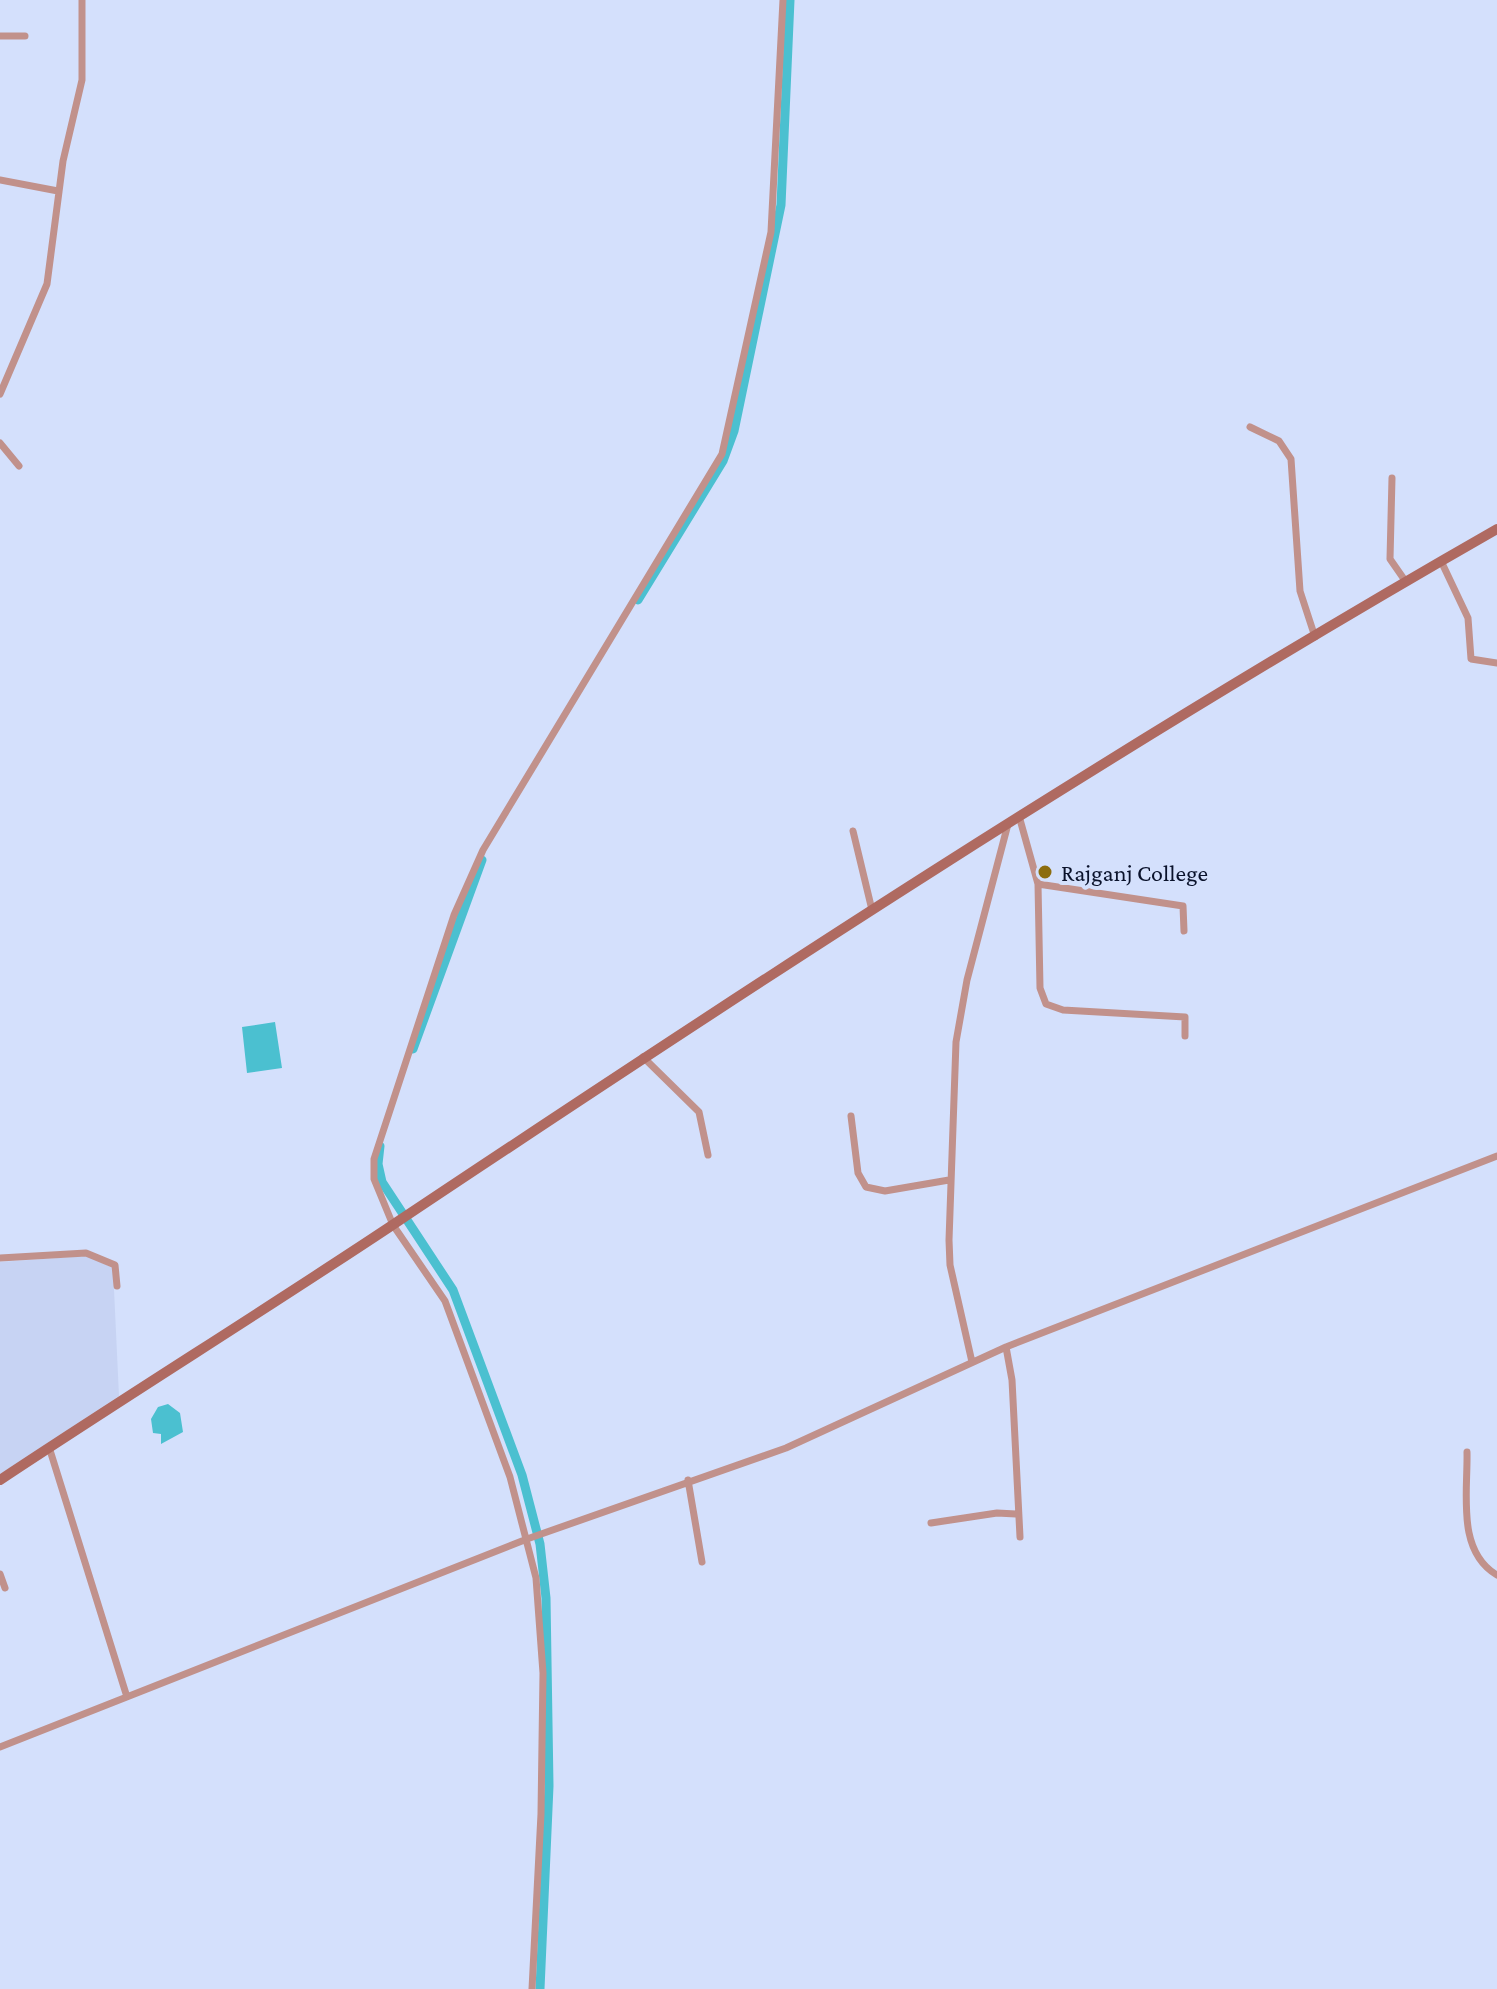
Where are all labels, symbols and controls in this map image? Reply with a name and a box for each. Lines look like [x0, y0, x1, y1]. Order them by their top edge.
place label: Rajganj College [1061, 859, 1208, 886]
marker: Rajganj College [1036, 863, 1054, 881]

